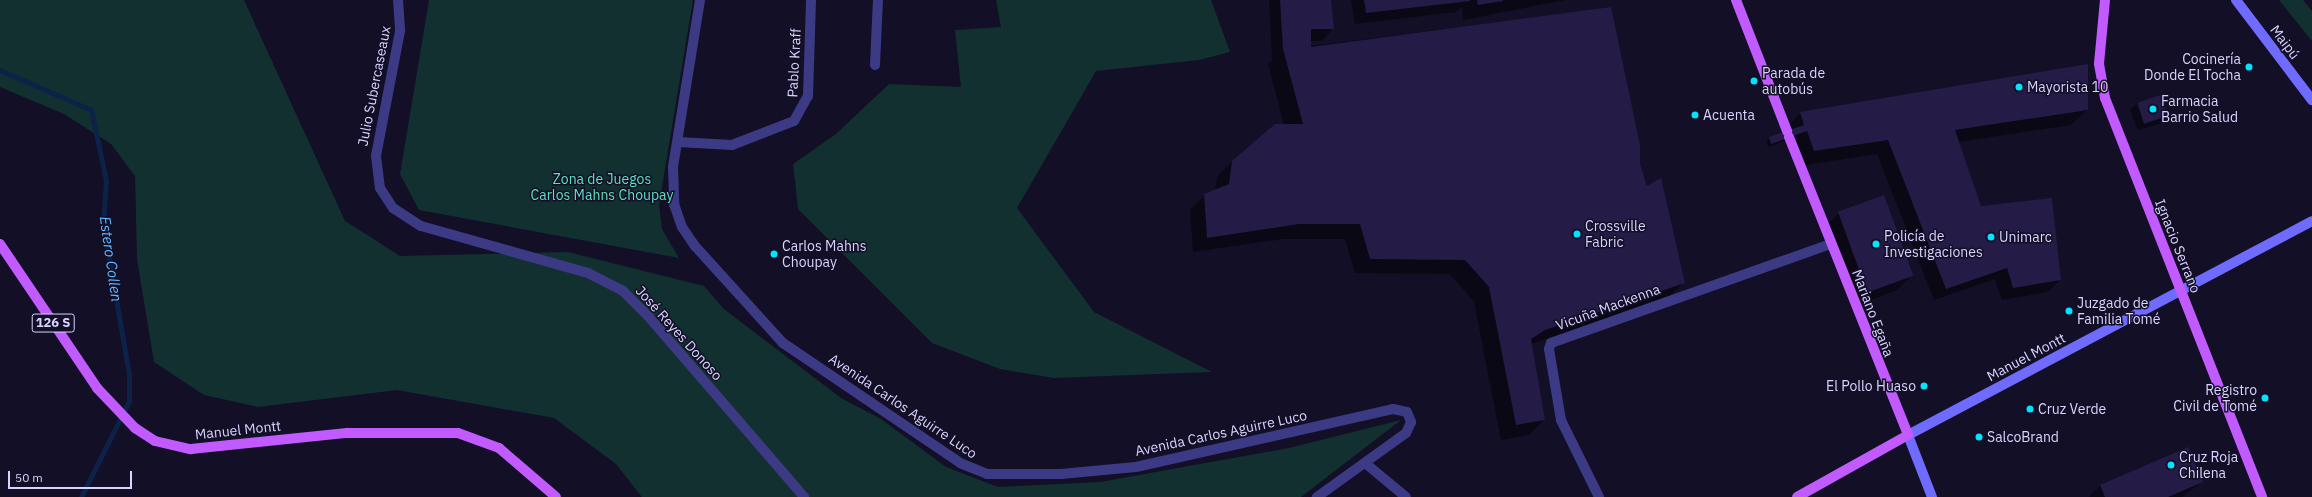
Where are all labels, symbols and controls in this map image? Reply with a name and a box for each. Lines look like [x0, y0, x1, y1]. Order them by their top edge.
street label: Maipú [2267, 22, 2303, 62]
street label: Julio Subercaseaux [354, 24, 394, 148]
street label: Pablo Kraff [784, 28, 804, 98]
place label: Cocinería Donde El Tocha [2144, 51, 2241, 84]
marker: Cocinería Donde El Tocha [2244, 62, 2254, 72]
place label: Parada de autobús [1762, 65, 1825, 98]
marker: Parada de autobús [1749, 76, 1759, 86]
place label: Mayorista 10 [2027, 79, 2108, 95]
marker: Mayorista 10 [2014, 82, 2024, 92]
place label: Farmacia Barrio Salud [2161, 93, 2238, 126]
marker: Farmacia Barrio Salud [2148, 104, 2158, 114]
place label: Acuenta [1703, 107, 1755, 123]
marker: Acuenta [1690, 110, 1700, 120]
park label: Zona de Juegos Carlos Mahns Choupay [531, 171, 673, 204]
street label: Ignacio Serrano [2152, 197, 2204, 295]
water label: Estero Collen [96, 215, 126, 303]
place label: Crossville Fabric [1585, 218, 1646, 250]
place label: Policía de Investigaciones [1884, 228, 1983, 260]
marker: Crossville Fabric [1572, 229, 1582, 239]
place label: Unimarc [1999, 229, 2052, 245]
marker: Unimarc [1986, 232, 1996, 242]
place label: Carlos Mahns Choupay [782, 238, 867, 270]
marker: Policía de Investigaciones [1871, 239, 1881, 249]
marker: Carlos Mahns Choupay [769, 249, 779, 259]
street label: Mariano Egaña [1849, 267, 1897, 359]
street label: Vicuña Mackenna [1554, 280, 1662, 334]
street label: José Reyes Donoso [632, 282, 726, 384]
place label: Juzgado de Familia Tomé [2077, 295, 2160, 328]
marker: Juzgado de Familia Tomé [2064, 306, 2074, 316]
road number: 126 S [31, 312, 75, 334]
street label: Manuel Montt [1984, 329, 2068, 385]
street label: Avenida Carlos Aguirre Luco [826, 350, 980, 462]
place label: El Pollo Huaso [1826, 378, 1916, 394]
marker: El Pollo Huaso [1919, 381, 1929, 391]
place label: Registro Civil de Tomé [2173, 382, 2257, 414]
marker: Registro Civil de Tomé [2260, 393, 2270, 403]
place label: Cruz Verde [2038, 401, 2106, 417]
marker: Cruz Verde [2025, 404, 2035, 414]
street label: Avenida Carlos Aguirre Luco [1134, 407, 1308, 459]
street label: Manuel Montt [194, 417, 282, 443]
place label: SalcoBrand [1987, 429, 2059, 445]
marker: SalcoBrand [1974, 432, 1984, 442]
place label: Cruz Roja Chilena [2179, 449, 2238, 482]
marker: Cruz Roja Chilena [2166, 460, 2176, 470]
scale bar [10, 463, 134, 489]
text: 50 m [15, 470, 43, 485]

